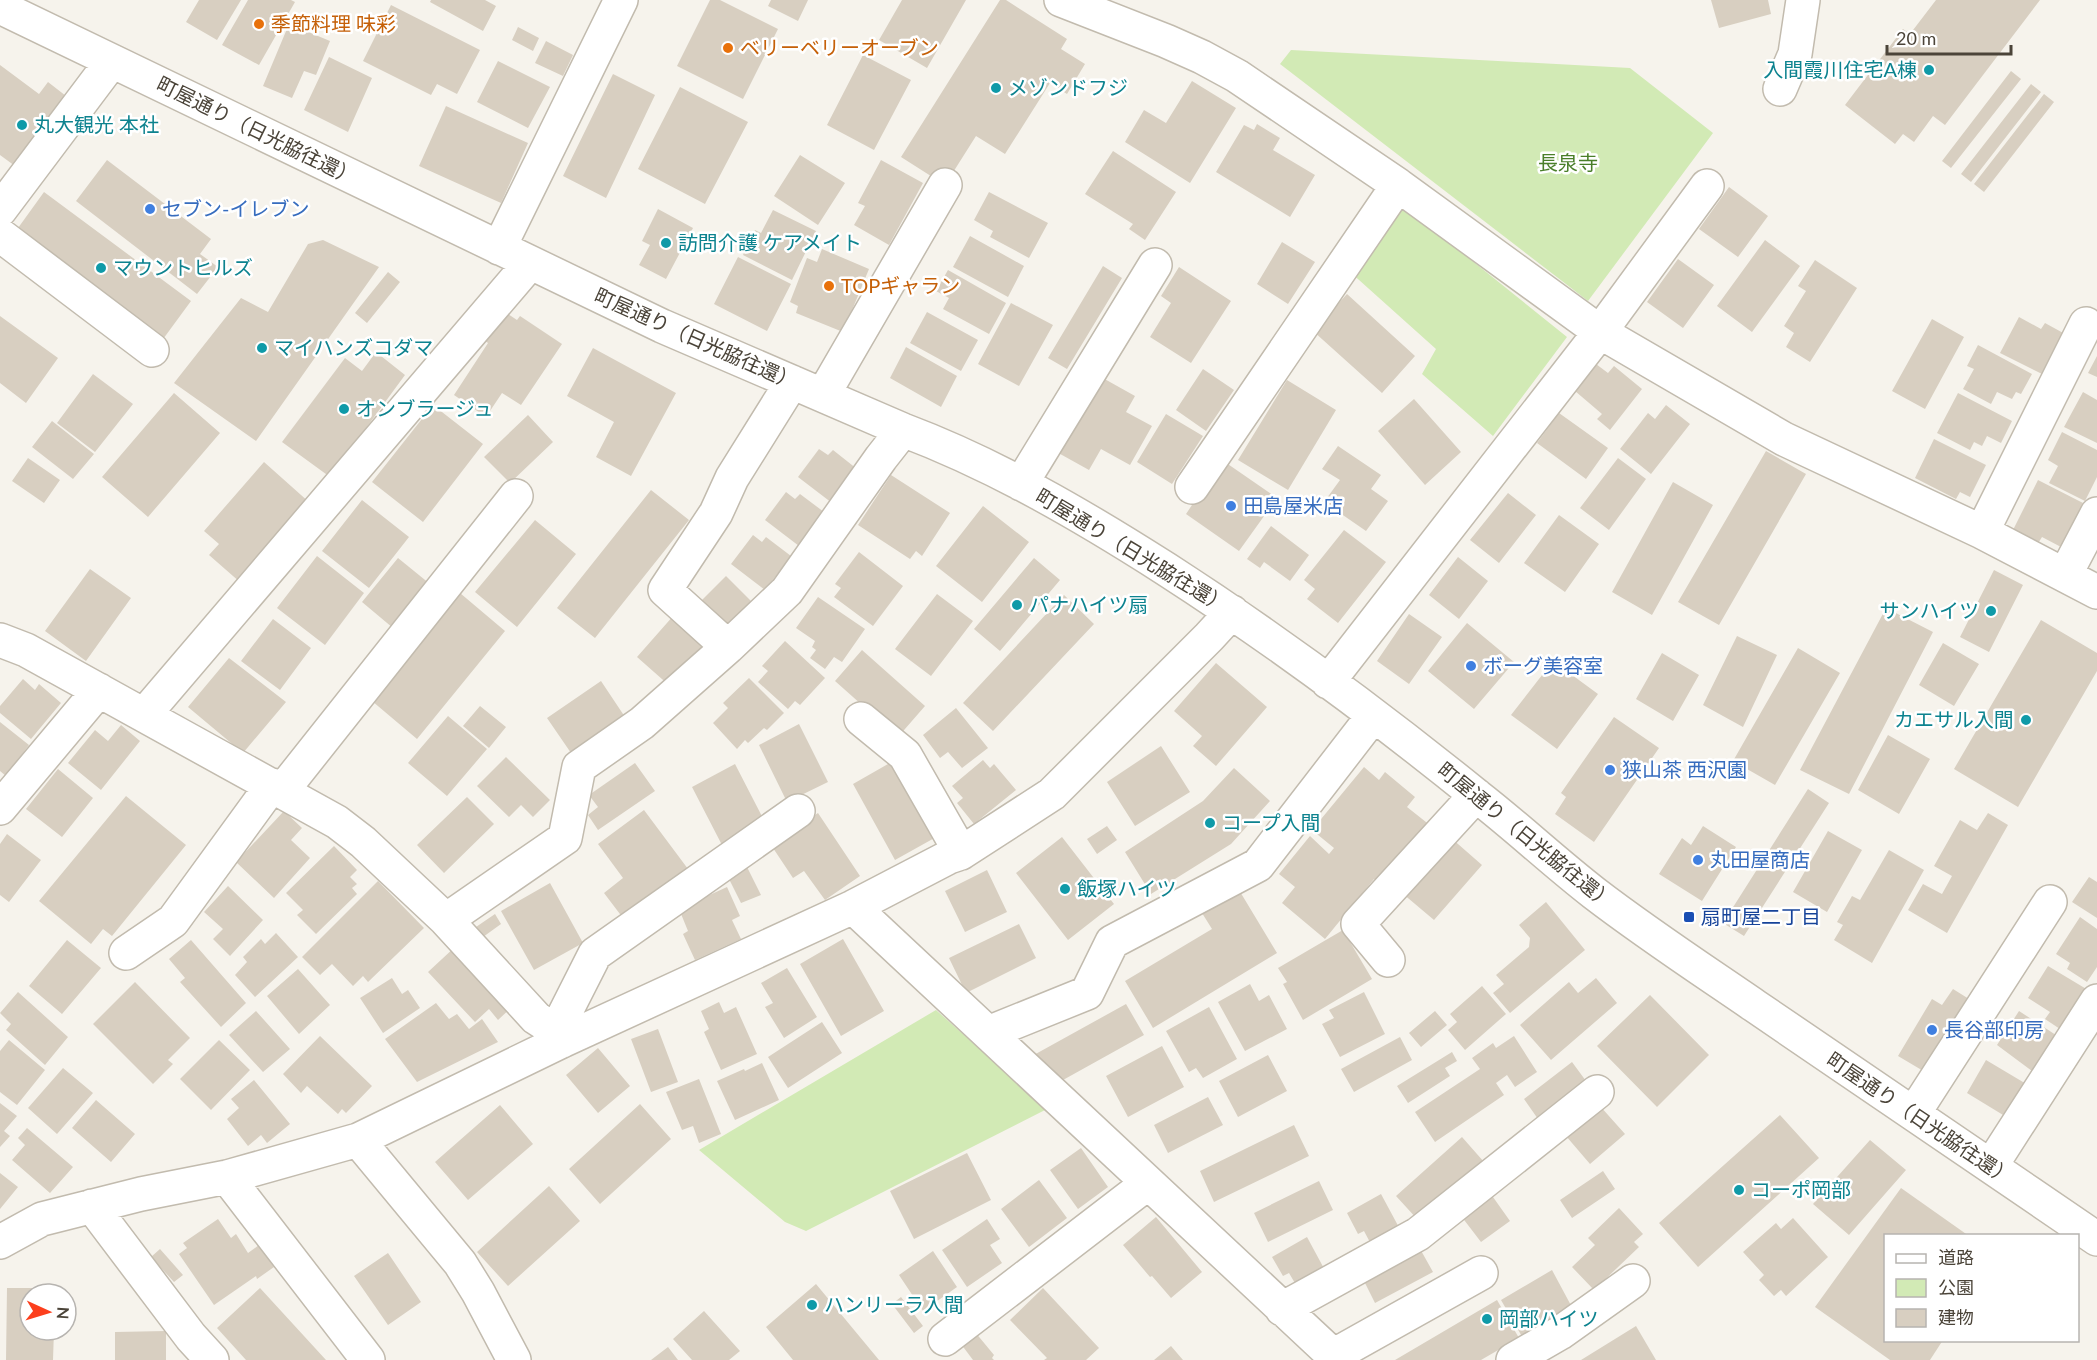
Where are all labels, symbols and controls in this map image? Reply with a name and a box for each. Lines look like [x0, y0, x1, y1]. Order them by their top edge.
place label: 季節料理 味彩 [271, 11, 396, 35]
marker: 季節料理 味彩 [252, 17, 266, 31]
scale bar [1887, 18, 2012, 56]
text: 20 m [1896, 27, 1936, 49]
place label: ベリーベリーオーブン [740, 35, 939, 59]
marker: ベリーベリーオーブン [721, 41, 735, 55]
place label: 入間霞川住宅A棟 [1763, 57, 1917, 81]
marker: 入間霞川住宅A棟 [1922, 63, 1936, 77]
street label: 町屋通り（日光脇往還） [153, 71, 362, 189]
place label: メゾンドフジ [1008, 75, 1128, 99]
marker: メゾンドフジ [989, 81, 1003, 95]
place label: 丸大観光 本社 [34, 112, 159, 136]
marker: 丸大観光 本社 [15, 118, 29, 132]
park label: 長泉寺 [1538, 150, 1598, 174]
place label: セブン-イレブン [162, 196, 309, 220]
marker: セブン-イレブン [143, 202, 157, 216]
place label: 訪問介護 ケアメイト [678, 230, 862, 254]
marker: 訪問介護 ケアメイト [659, 236, 673, 250]
place label: マウントヒルズ [113, 255, 253, 279]
marker: マウントヒルズ [94, 261, 108, 275]
place label: TOPギャラン [841, 273, 960, 297]
marker: TOPギャラン [822, 279, 836, 293]
street label: 町屋通り（日光脇往還） [591, 282, 802, 394]
place label: マイハンズコダマ [274, 335, 433, 359]
marker: マイハンズコダマ [255, 341, 269, 355]
place label: オンブラージュ [356, 396, 494, 420]
marker: オンブラージュ [337, 402, 351, 416]
street label: 町屋通り（日光脇往還） [1032, 483, 1233, 617]
place label: 田島屋米店 [1243, 493, 1343, 517]
marker: 田島屋米店 [1224, 499, 1238, 513]
place label: パナハイツ扇 [1029, 592, 1149, 616]
marker: パナハイツ扇 [1010, 598, 1024, 612]
place label: サンハイツ [1879, 598, 1979, 622]
marker: サンハイツ [1984, 604, 1998, 618]
place label: ボーグ美容室 [1483, 653, 1603, 677]
marker: ボーグ美容室 [1464, 659, 1478, 673]
place label: カエサル入間 [1894, 707, 2014, 731]
marker: カエサル入間 [2019, 713, 2033, 727]
street label: 町屋通り（日光脇往還） [1434, 757, 1620, 914]
place label: 狭山茶 西沢園 [1622, 757, 1747, 781]
marker: 狭山茶 西沢園 [1603, 763, 1617, 777]
place label: コープ入間 [1222, 810, 1321, 834]
marker: コープ入間 [1203, 816, 1217, 830]
place label: 丸田屋商店 [1710, 847, 1810, 871]
marker: 丸田屋商店 [1691, 853, 1705, 867]
place label: 飯塚ハイツ [1077, 876, 1177, 900]
marker: 飯塚ハイツ [1058, 882, 1072, 896]
place label: 扇町屋二丁目 [1701, 904, 1821, 928]
marker: 扇町屋二丁目 [1682, 910, 1696, 924]
place label: 長谷部印房 [1944, 1017, 2044, 1041]
marker: 長谷部印房 [1925, 1023, 1939, 1037]
street label: 町屋通り（日光脇往還） [1823, 1047, 2018, 1190]
place label: コーポ岡部 [1751, 1177, 1851, 1201]
marker: コーポ岡部 [1732, 1183, 1746, 1197]
legend [1884, 1234, 2079, 1342]
text: 道路 [1938, 1246, 1974, 1268]
text: 公園 [1938, 1276, 1974, 1298]
north arrow [18, 1282, 78, 1342]
place label: ハンリーラ入間 [824, 1292, 964, 1316]
marker: ハンリーラ入間 [805, 1298, 819, 1312]
text: N [54, 1306, 73, 1320]
place label: 岡部ハイツ [1499, 1306, 1599, 1330]
text: 建物 [1938, 1306, 1974, 1328]
marker: 岡部ハイツ [1480, 1312, 1494, 1326]

